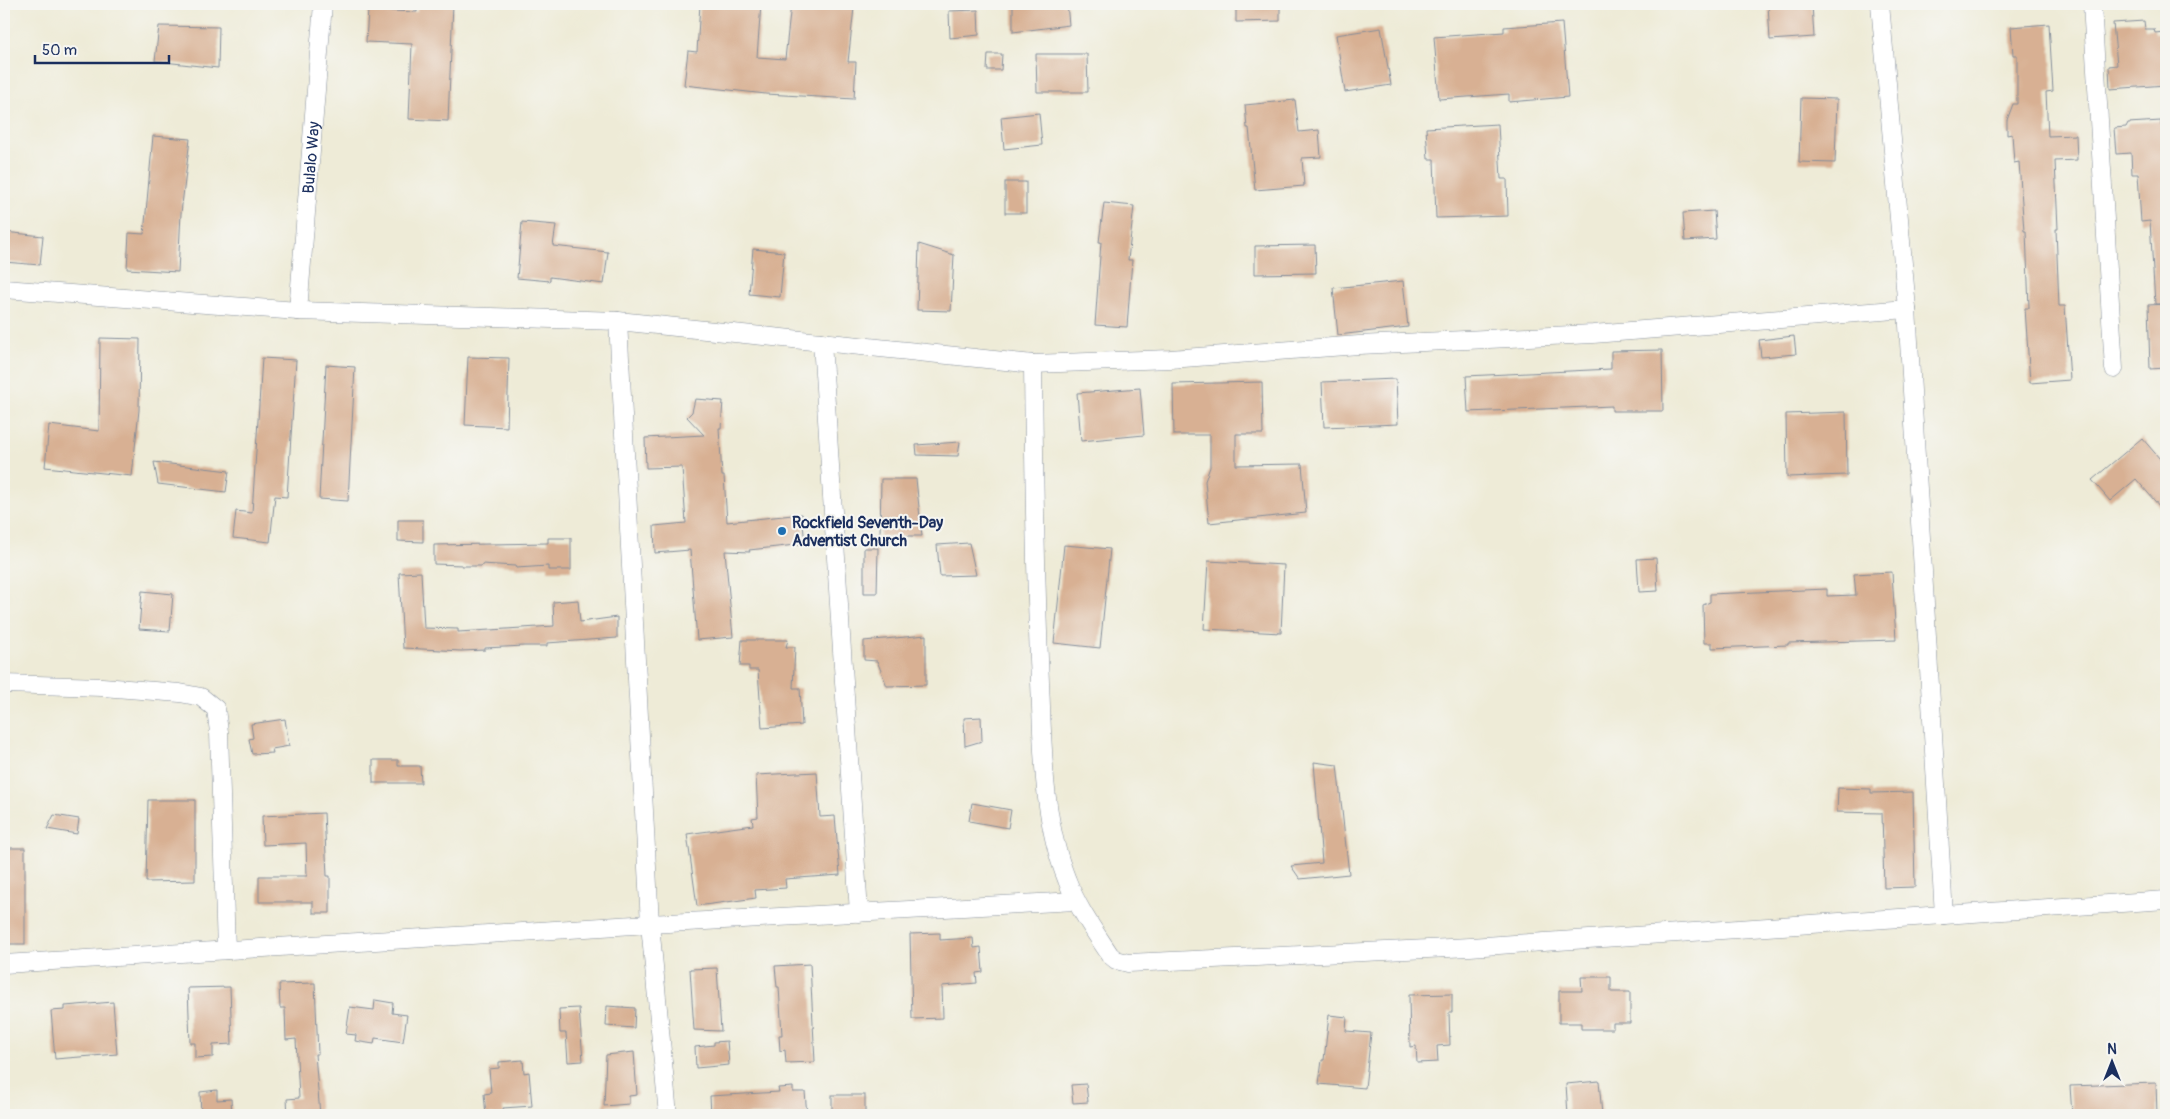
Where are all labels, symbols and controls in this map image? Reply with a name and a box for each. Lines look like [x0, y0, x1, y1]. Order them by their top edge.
scale bar [35, 32, 169, 64]
text: 50 m [42, 41, 77, 60]
street label: Bulalo Way [299, 121, 324, 194]
place label: Rockfield Seventh-Day Adventist Church [792, 513, 943, 551]
marker: Rockfield Seventh-Day Adventist Church [776, 525, 788, 537]
north arrow [2088, 1036, 2138, 1086]
text: N [2107, 1041, 2117, 1058]

